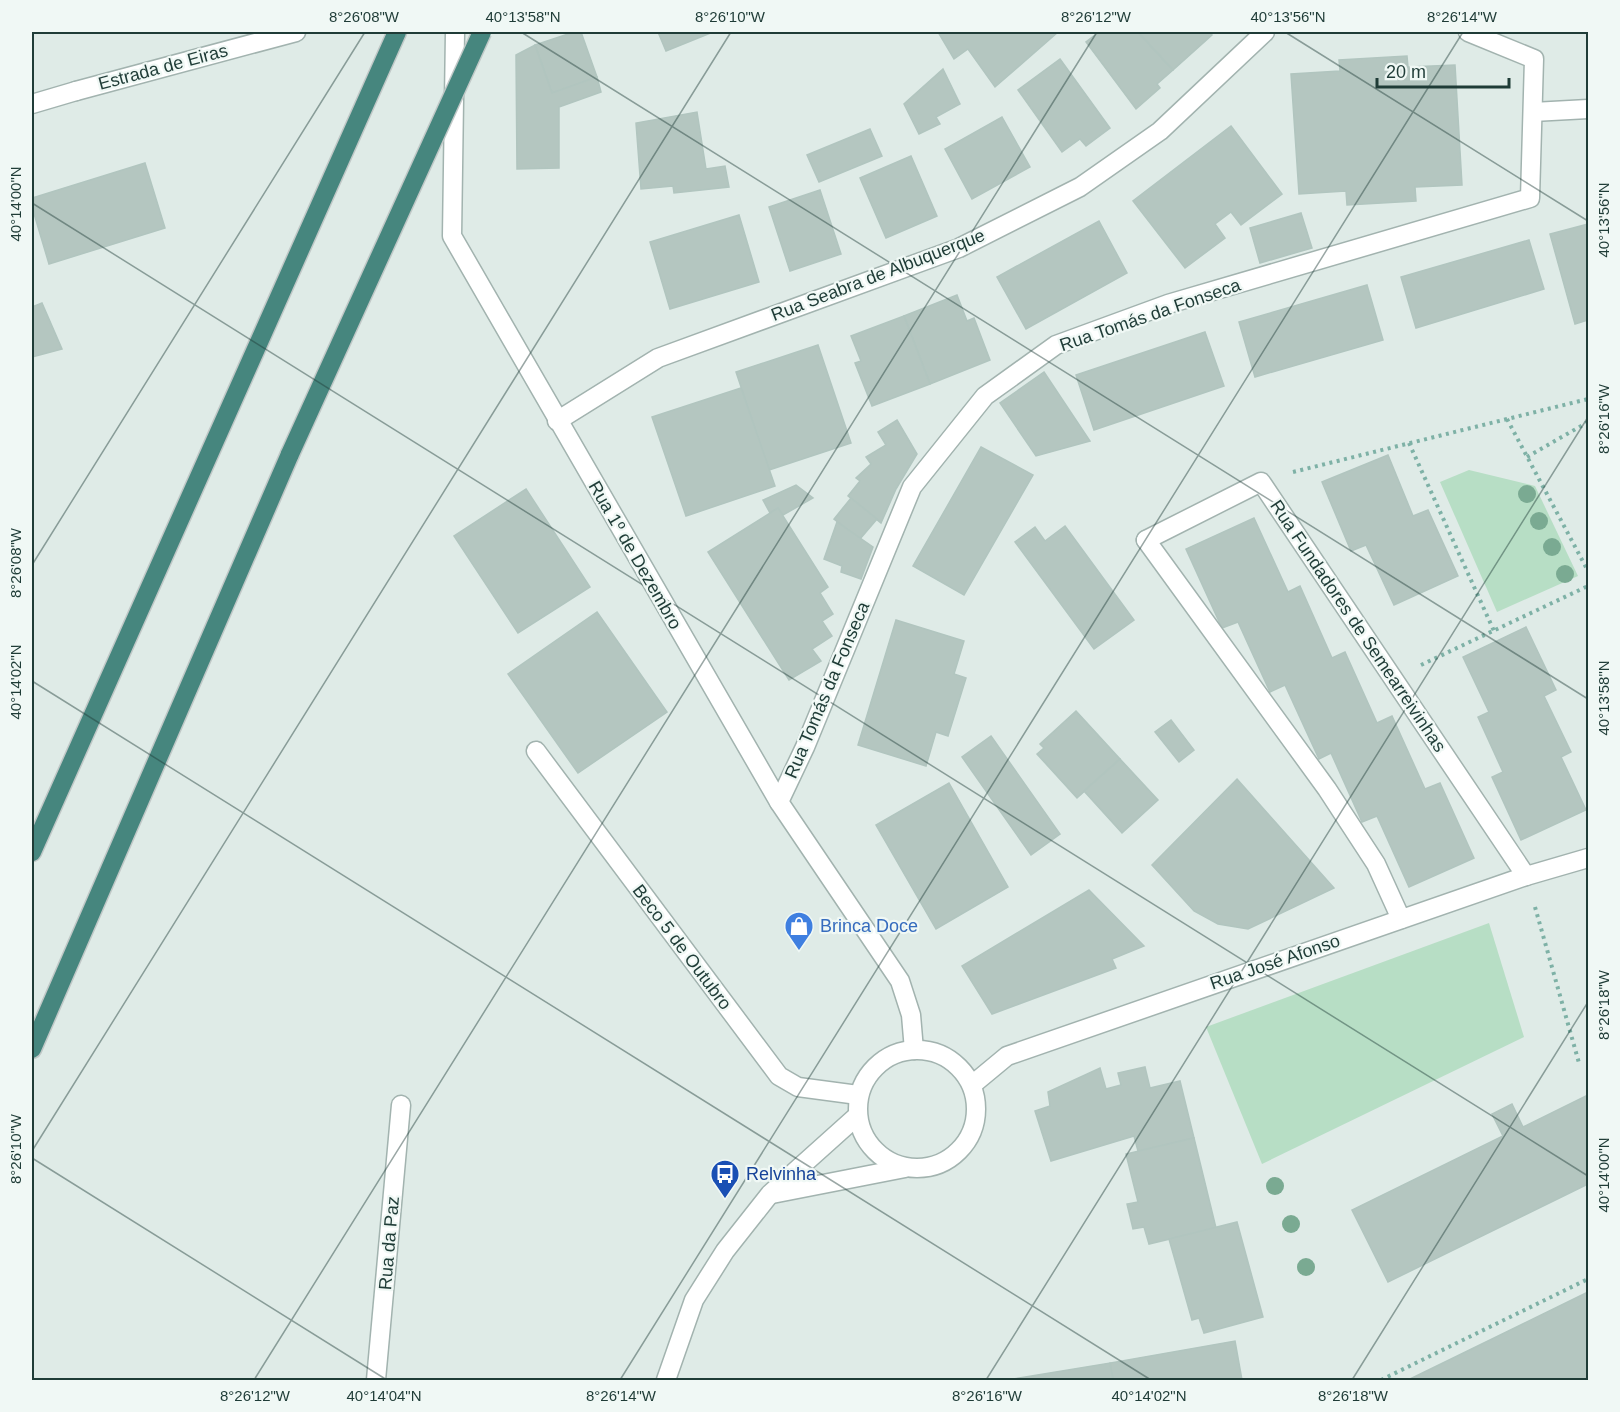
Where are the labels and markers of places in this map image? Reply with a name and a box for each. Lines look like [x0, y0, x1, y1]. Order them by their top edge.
shop icon: Brinca Doce [783, 910, 815, 952]
place label: Brinca Doce [820, 916, 918, 936]
bus stop icon: Relvinha [709, 1158, 741, 1200]
place label: Relvinha [746, 1164, 817, 1184]

